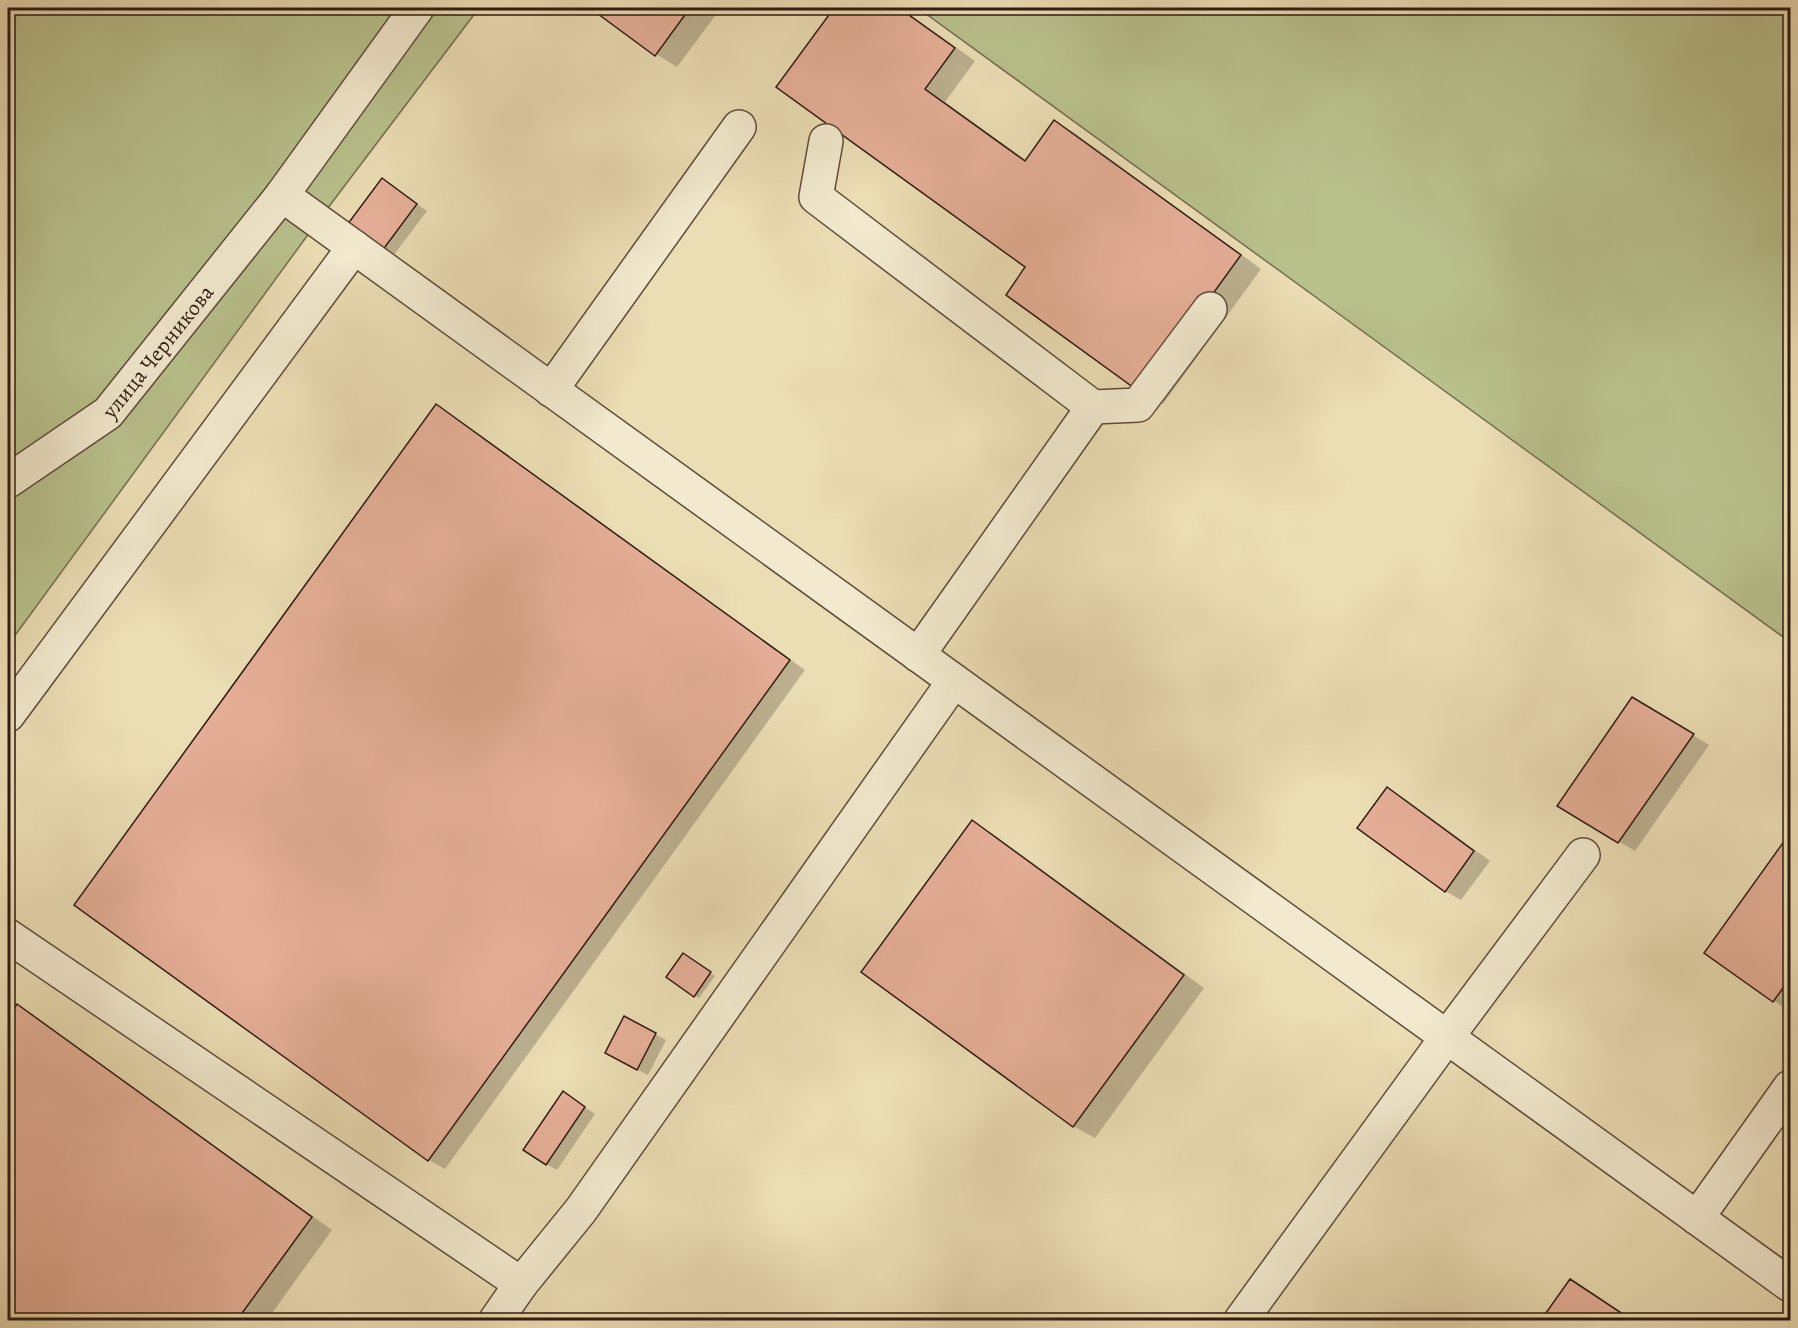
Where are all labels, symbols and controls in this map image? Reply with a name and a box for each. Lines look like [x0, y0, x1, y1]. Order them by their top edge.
street label: улица Черникова [95, 278, 221, 426]

